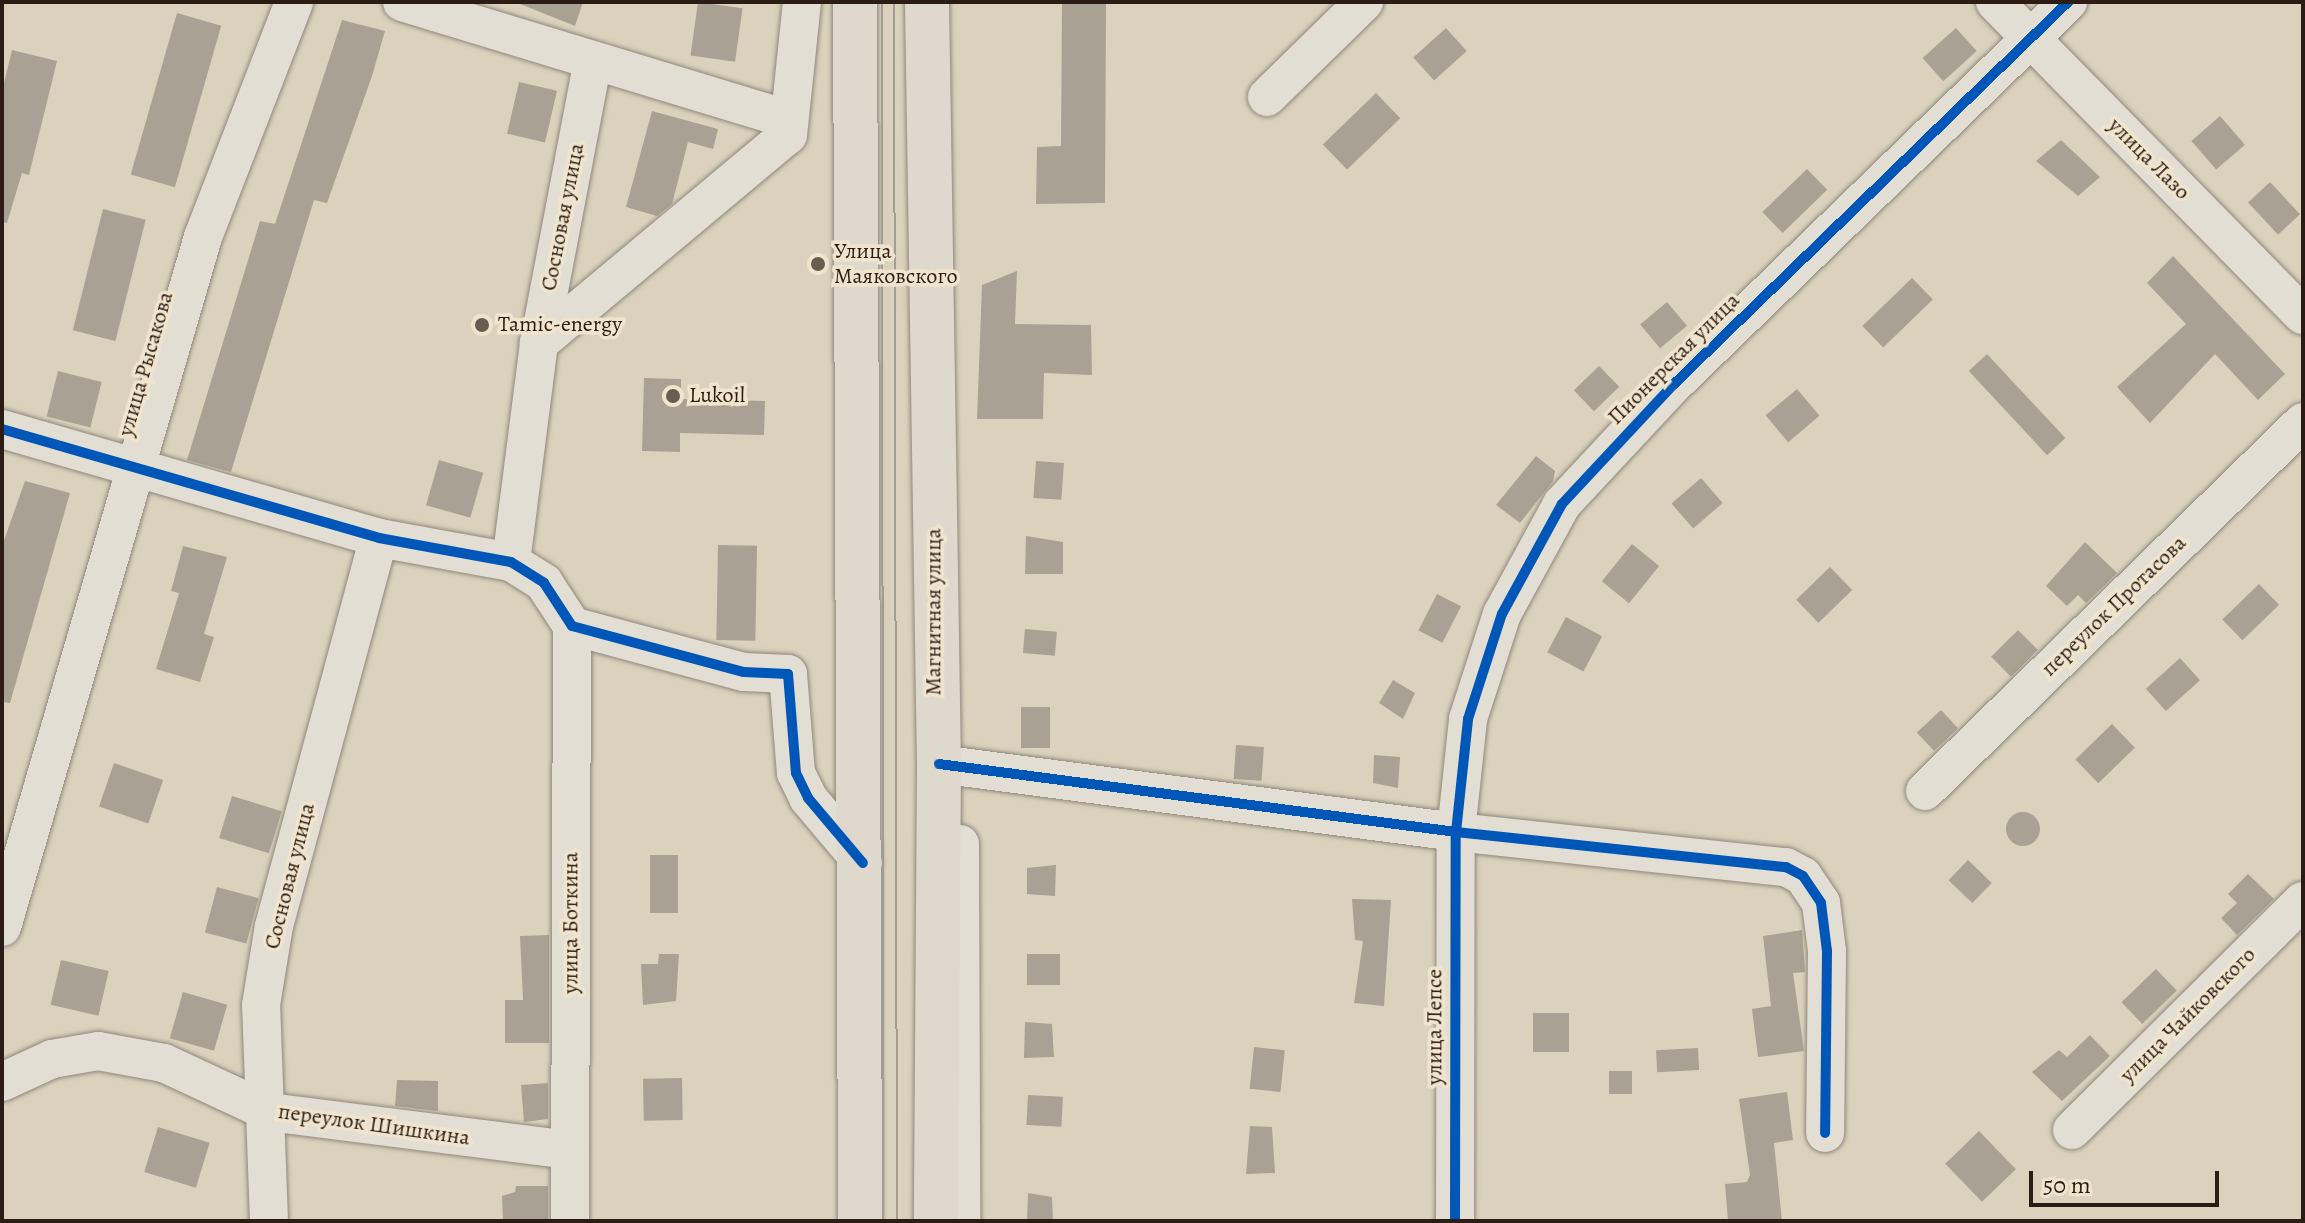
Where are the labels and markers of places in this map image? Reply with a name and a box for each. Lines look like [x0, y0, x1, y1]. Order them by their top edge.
place label: Улица Маяковского [834, 238, 958, 290]
marker: Улица Маяковского [809, 255, 827, 273]
place label: Tamic-energy [498, 312, 622, 338]
marker: Tamic-energy [473, 316, 491, 334]
place label: Lukoil [689, 383, 745, 409]
marker: Lukoil [664, 387, 682, 405]

